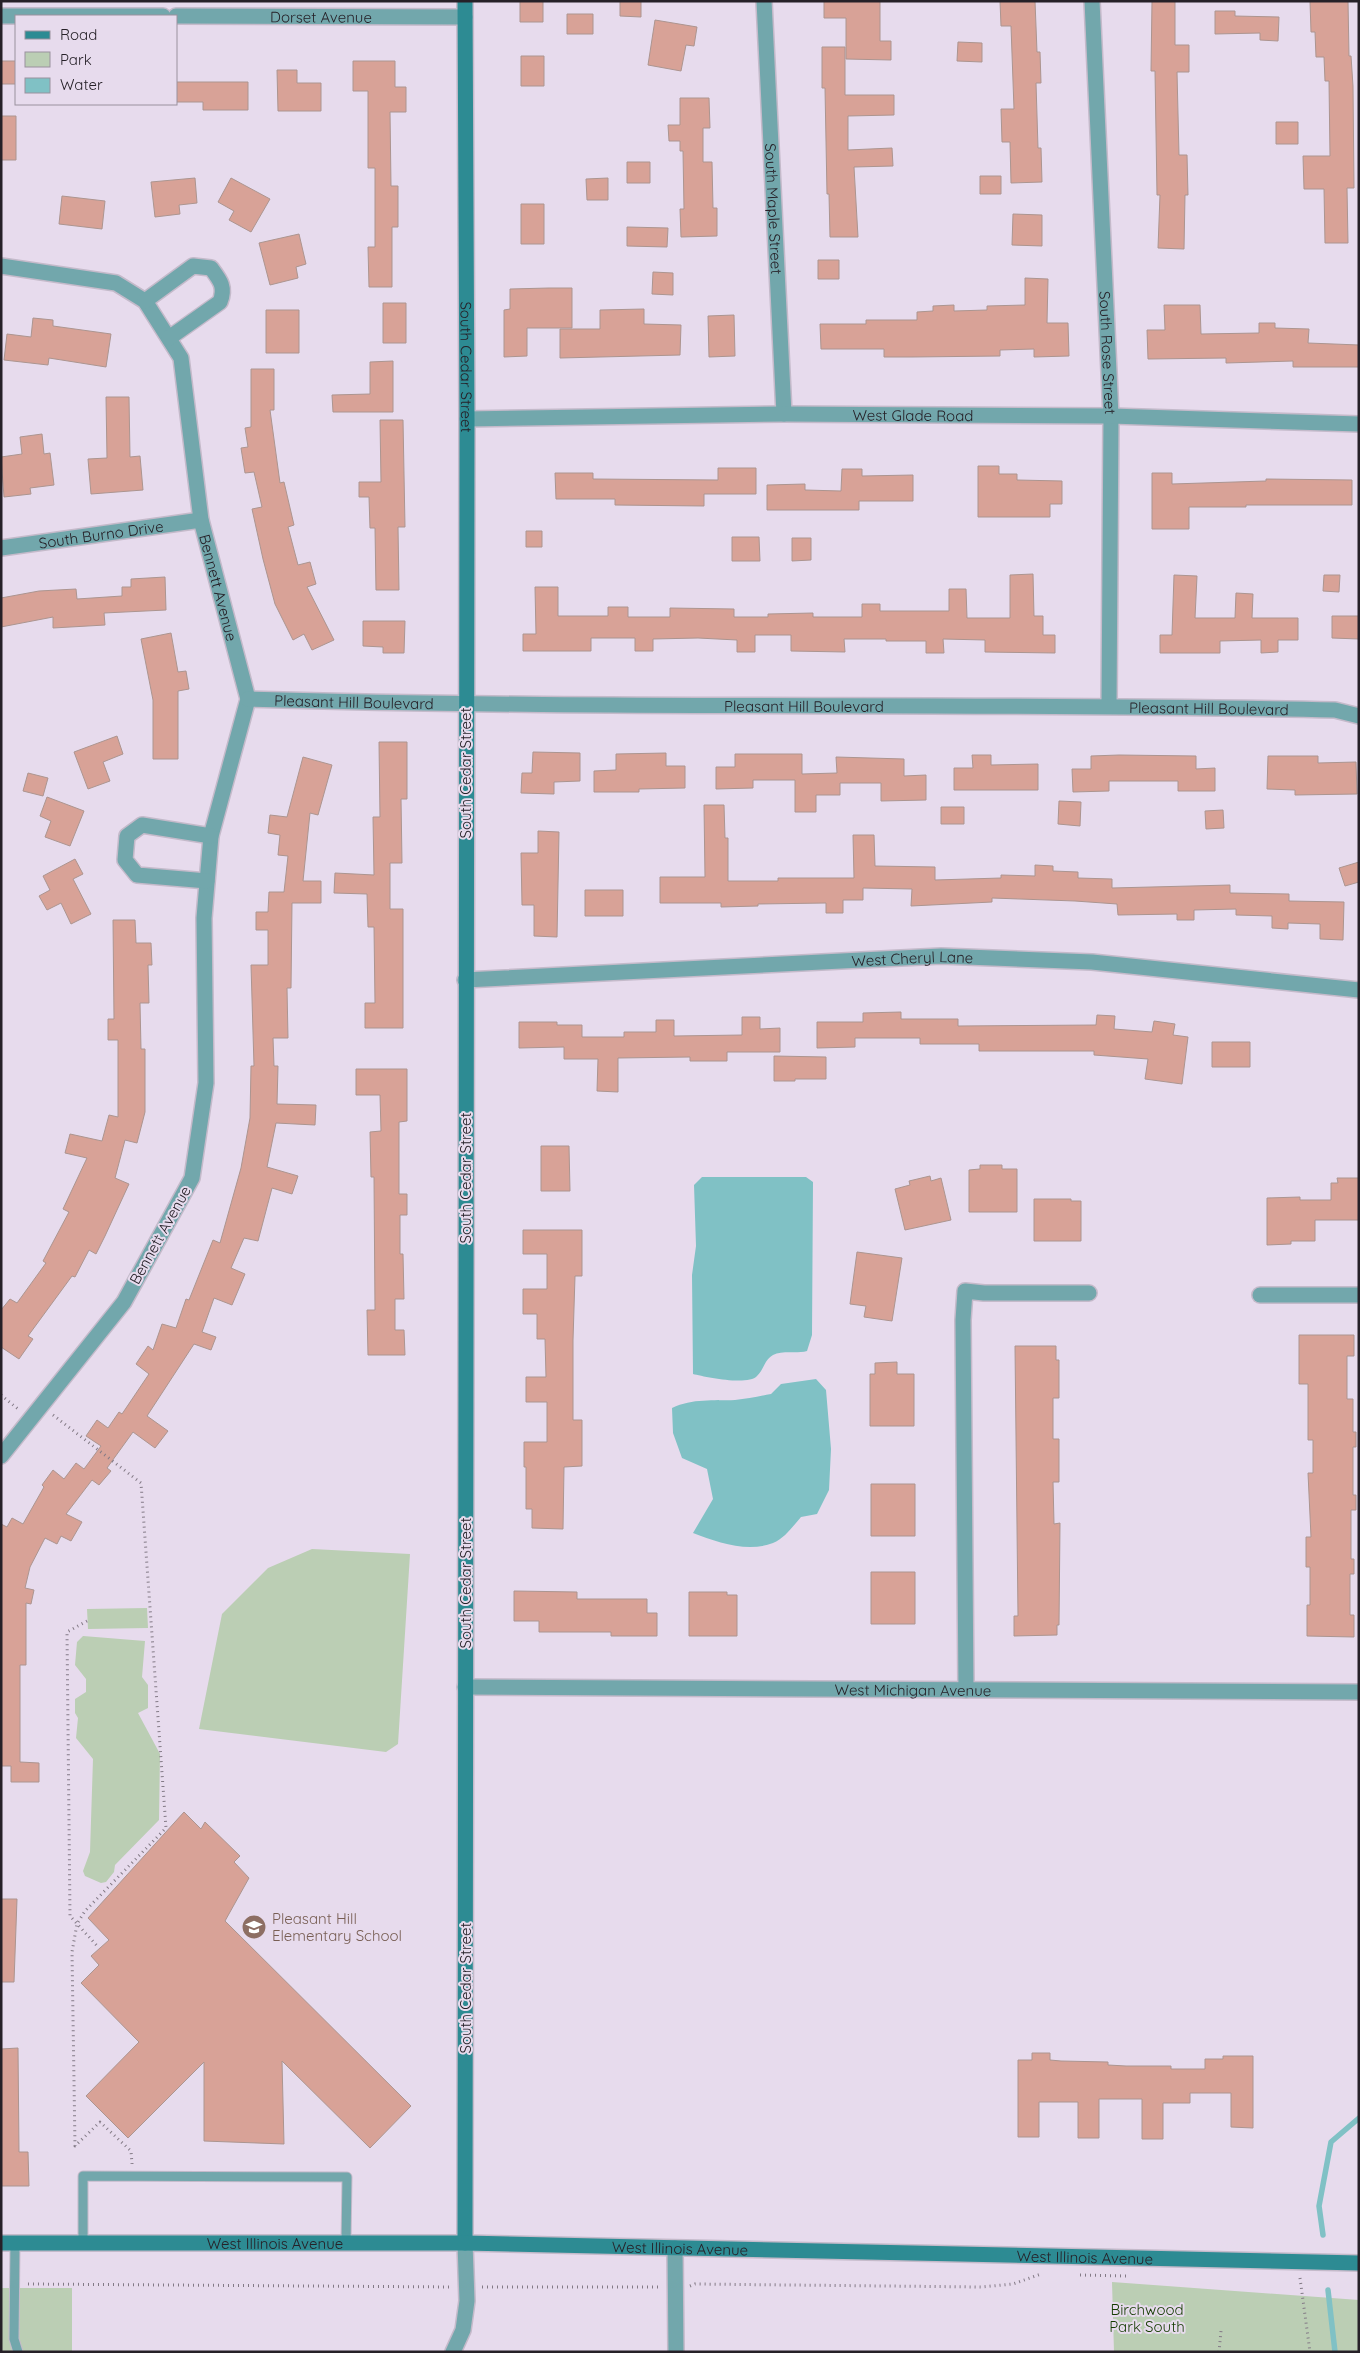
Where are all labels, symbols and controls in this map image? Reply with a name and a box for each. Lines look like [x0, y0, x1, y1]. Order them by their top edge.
street label: Dorset Avenue [270, 7, 372, 26]
legend [15, 15, 178, 105]
text: Road [60, 25, 97, 44]
text: Park [60, 50, 92, 69]
text: Water [60, 75, 103, 94]
street label: South Maple Street [761, 143, 787, 275]
street label: South Rose Street [1096, 291, 1120, 415]
street label: South Cedar Street [457, 301, 476, 433]
street label: West Glade Road [852, 405, 973, 425]
street label: South Burno Drive [37, 516, 165, 552]
street label: Bennett Avenue [196, 532, 242, 643]
street label: Pleasant Hill Boulevard [274, 690, 434, 713]
street label: Pleasant Hill Boulevard [724, 696, 884, 715]
street label: Pleasant Hill Boulevard [1129, 697, 1289, 719]
street label: South Cedar Street [456, 707, 475, 839]
street label: West Cheryl Lane [851, 946, 974, 970]
street label: South Cedar Street [456, 1112, 475, 1244]
street label: Bennett Avenue [125, 1182, 195, 1288]
street label: South Cedar Street [456, 1517, 475, 1649]
street label: West Michigan Avenue [835, 1680, 991, 1699]
place label: Pleasant Hill Elementary School [272, 1909, 402, 1945]
school or university icon: Pleasant Hill Elementary School [241, 1914, 267, 1940]
street label: South Cedar Street [456, 1922, 475, 2054]
street label: West Illinois Avenue [207, 2234, 343, 2253]
street label: West Illinois Avenue [612, 2237, 748, 2259]
street label: West Illinois Avenue [1016, 2246, 1153, 2268]
park label: Birchwood Park South [1109, 2300, 1185, 2336]

